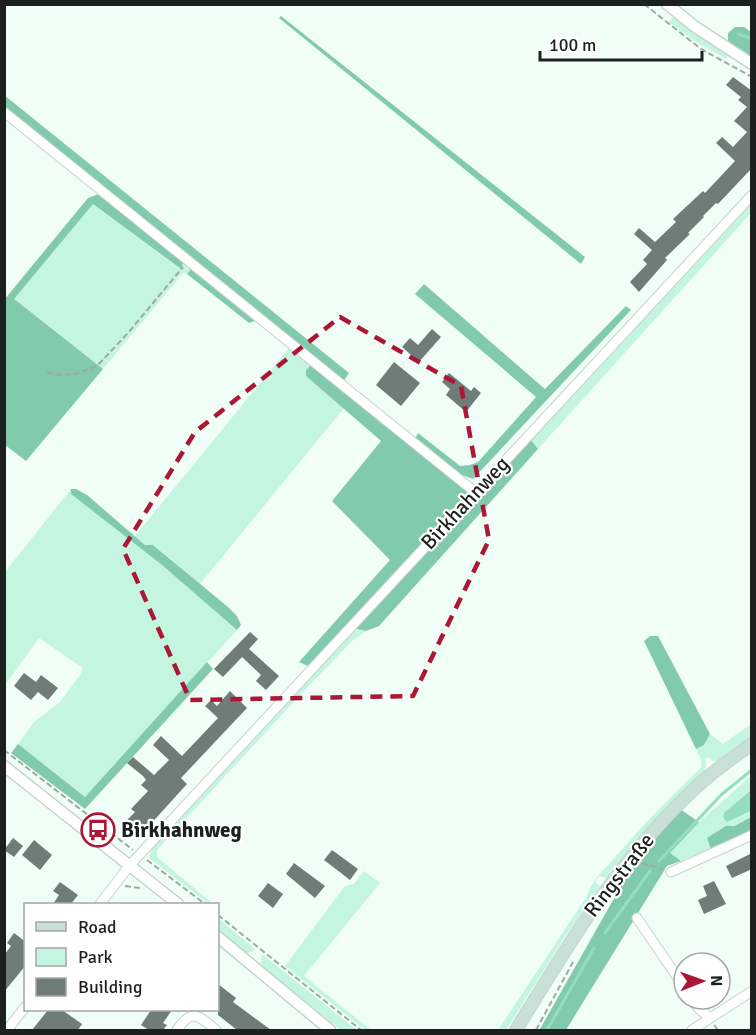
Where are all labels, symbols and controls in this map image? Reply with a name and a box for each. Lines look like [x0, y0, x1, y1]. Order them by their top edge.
scale bar [540, 24, 702, 62]
text: 100 m [549, 34, 596, 56]
street label: Birkhahnweg [415, 451, 515, 555]
bus stop icon: Birkhahnweg [80, 812, 116, 848]
place label: Birkhahnweg [121, 817, 242, 843]
street label: Ringstraße [578, 828, 660, 922]
legend [24, 903, 219, 1011]
text: Road [78, 916, 117, 938]
text: Park [78, 946, 113, 968]
north arrow [672, 951, 732, 1011]
text: N [706, 975, 726, 986]
text: Building [78, 976, 142, 998]

